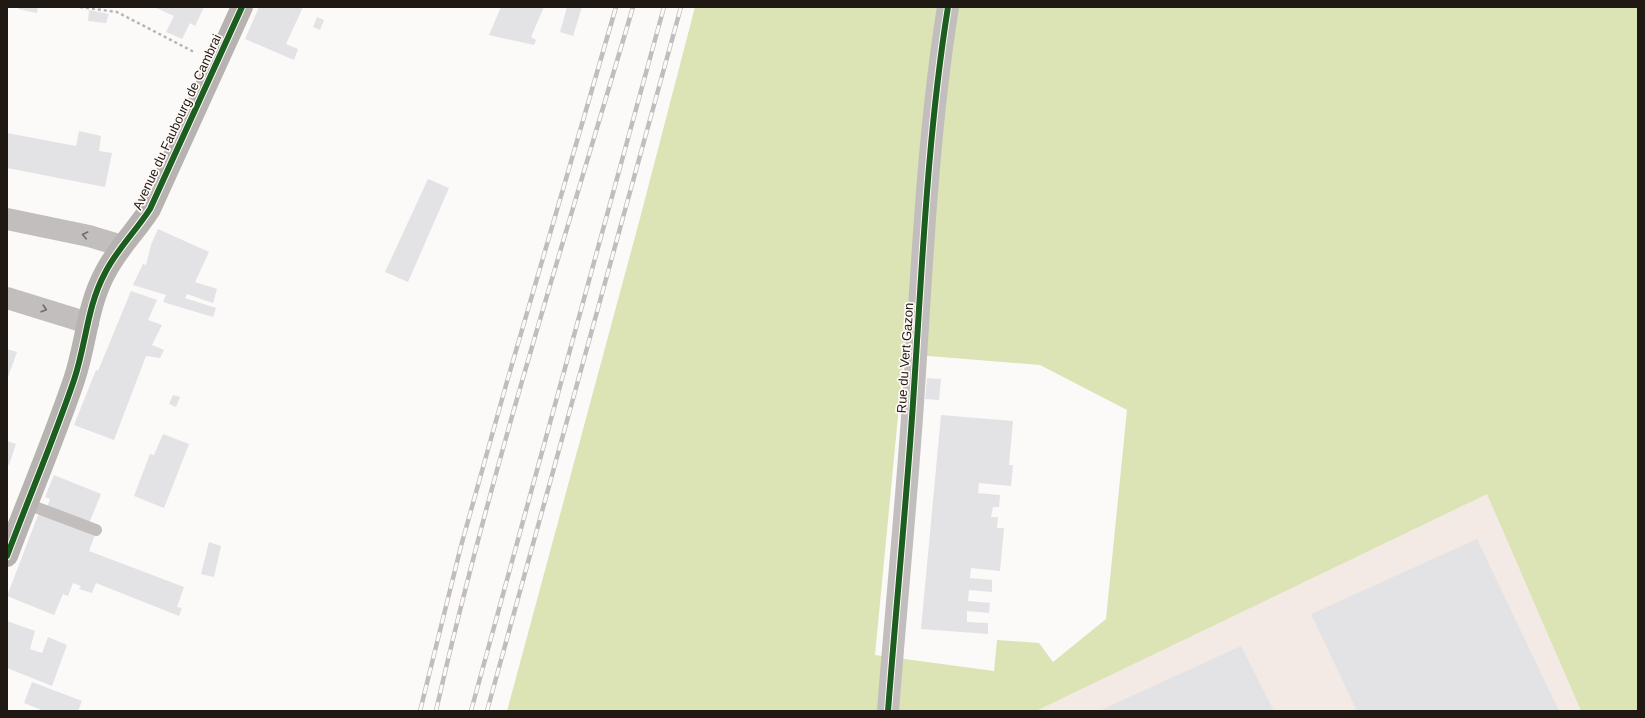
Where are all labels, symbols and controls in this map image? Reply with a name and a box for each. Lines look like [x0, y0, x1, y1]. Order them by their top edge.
street label: Avenue du Faubourg de Cambrai [130, 32, 224, 212]
one-way arrow [82, 231, 88, 239]
street label: Rue du Vert Gazon [894, 302, 916, 414]
one-way arrow [41, 304, 48, 313]

